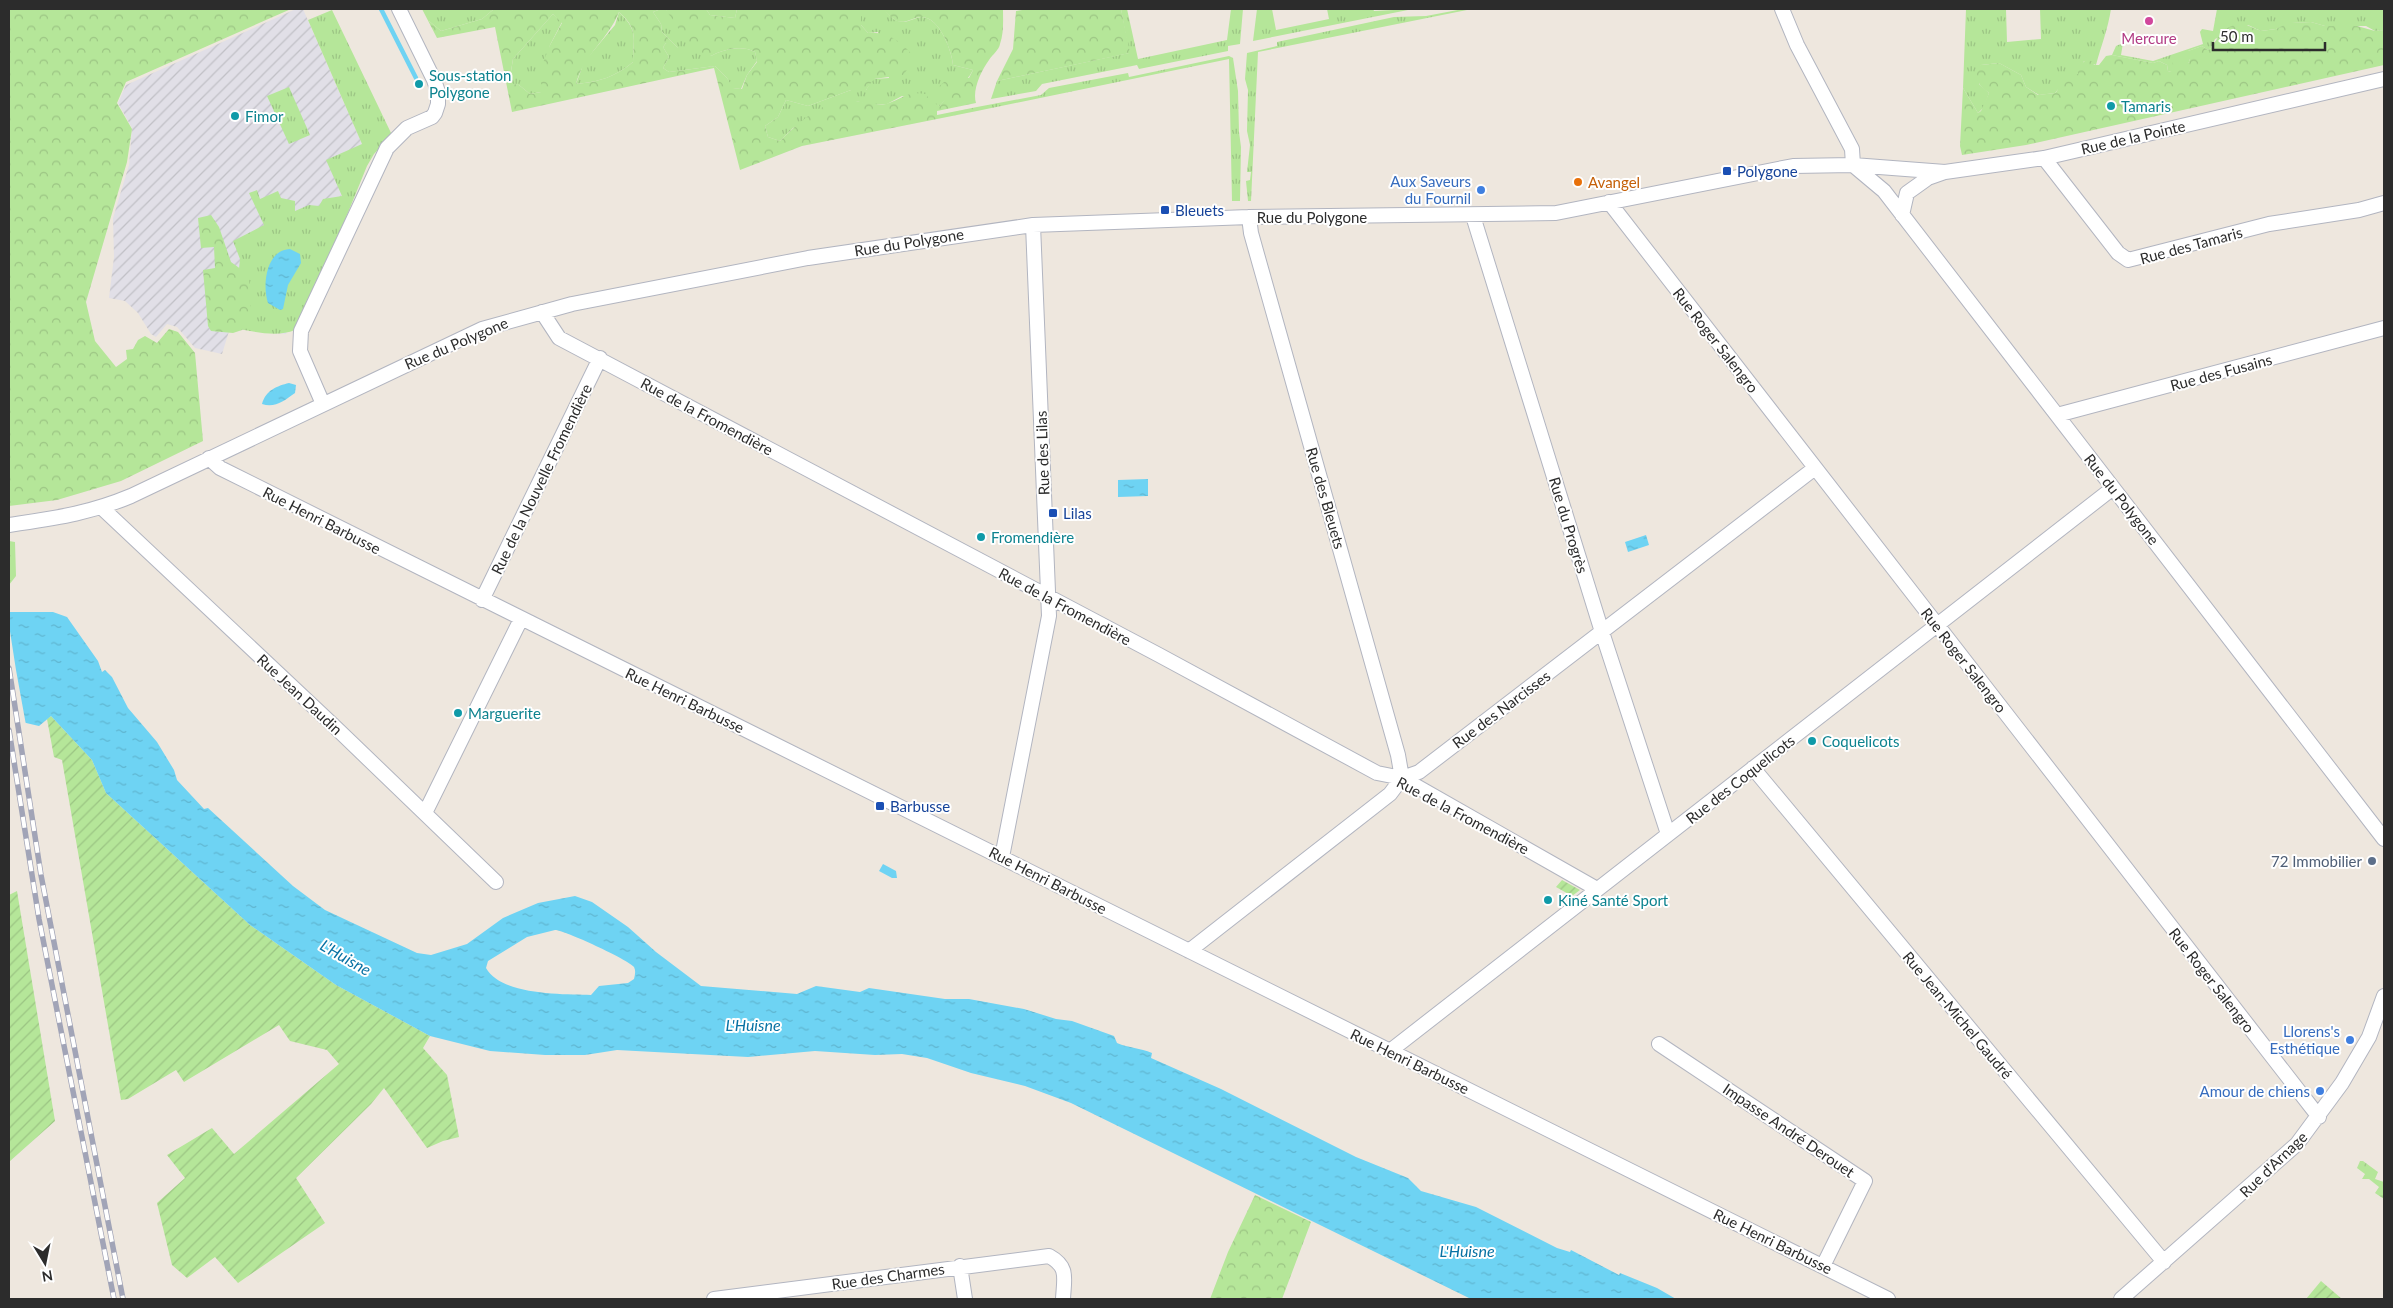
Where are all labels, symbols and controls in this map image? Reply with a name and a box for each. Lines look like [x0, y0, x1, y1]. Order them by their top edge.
marker: Mercure [2143, 15, 2155, 27]
scale bar [2213, 20, 2326, 52]
text: 50 m [2220, 27, 2254, 45]
place label: Mercure [2121, 29, 2177, 47]
place label: Sous-station Polygone [429, 66, 511, 101]
marker: Sous-station Polygone [413, 78, 425, 90]
place label: Tamaris [2121, 97, 2171, 115]
marker: Tamaris [2105, 100, 2117, 112]
place label: Fimor [245, 107, 284, 125]
marker: Fimor [229, 110, 241, 122]
street label: Rue de la Pointe [2079, 116, 2187, 158]
place label: Polygone [1737, 162, 1798, 180]
marker: Polygone [1721, 165, 1733, 177]
place label: Aux Saveurs du Fournil [1390, 172, 1471, 207]
place label: Avangel [1588, 173, 1640, 191]
marker: Avangel [1572, 176, 1584, 188]
marker: Aux Saveurs du Fournil [1475, 184, 1487, 196]
place label: Bleuets [1175, 201, 1224, 219]
marker: Bleuets [1159, 204, 1171, 216]
street label: Rue du Polygone [1257, 208, 1367, 226]
street label: Rue des Tamaris [2138, 223, 2244, 267]
street label: Rue du Polygone [853, 224, 965, 260]
street label: Rue Roger Salengro [1670, 284, 1762, 396]
street label: Rue du Polygone [402, 313, 510, 373]
street label: Rue des Fusains [2168, 350, 2274, 394]
street label: Rue de la Fromendière [638, 373, 776, 459]
street label: Rue de la Nouvelle Fromendière [487, 381, 595, 577]
street label: Rue des Lilas [1032, 410, 1052, 496]
street label: Rue des Bleuets [1303, 445, 1349, 551]
street label: Rue du Polygone [2081, 450, 2163, 548]
street label: Rue du Progrès [1546, 475, 1592, 575]
street label: Rue Henri Barbusse [260, 483, 384, 558]
place label: Lilas [1063, 504, 1092, 522]
marker: Lilas [1047, 507, 1059, 519]
place label: Fromendière [991, 528, 1074, 546]
marker: Fromendière [975, 531, 987, 543]
street label: Rue de la Fromendière [996, 563, 1134, 649]
street label: Rue Roger Salengro [1918, 604, 2010, 716]
street label: Rue Jean Daudin [254, 650, 346, 738]
street label: Rue Henri Barbusse [623, 663, 747, 737]
street label: Rue des Narcisses [1449, 666, 1553, 752]
place label: Marguerite [468, 704, 541, 722]
marker: Marguerite [452, 707, 464, 719]
street label: Rue des Coquelicots [1682, 731, 1798, 827]
place label: Coquelicots [1822, 732, 1899, 750]
marker: Coquelicots [1806, 735, 1818, 747]
street label: Rue de la Fromendière [1394, 772, 1532, 858]
place label: Barbusse [890, 797, 950, 815]
marker: Barbusse [874, 800, 886, 812]
street label: Rue Henri Barbusse [986, 843, 1110, 918]
place label: 72 Immobilier [2271, 852, 2363, 870]
marker: 72 Immobilier [2366, 855, 2378, 867]
place label: Kiné Santé Sport [1558, 891, 1669, 909]
marker: Kiné Santé Sport [1542, 894, 1554, 906]
street label: Rue Roger Salengro [2166, 924, 2258, 1036]
water label: L'Huisne [317, 935, 375, 979]
street label: Rue Jean-Michel Gaudré [1899, 948, 2017, 1082]
water label: L'Huisne [725, 1015, 781, 1034]
place label: Llorens's Esthétique [2269, 1022, 2340, 1057]
street label: Rue Henri Barbusse [1348, 1024, 1472, 1098]
marker: Llorens's Esthétique [2344, 1034, 2356, 1046]
street label: Impasse André Derouet [1720, 1079, 1859, 1181]
place label: Amour de chiens [2200, 1082, 2310, 1100]
marker: Amour de chiens [2314, 1085, 2326, 1097]
street label: Rue d'Arnage [2236, 1127, 2311, 1201]
street label: Rue Henri Barbusse [1711, 1204, 1835, 1278]
north arrow [20, 1238, 70, 1288]
water label: L'Huisne [1439, 1241, 1495, 1260]
street label: Rue des Charmes [830, 1259, 946, 1293]
text: N [41, 1267, 54, 1286]

